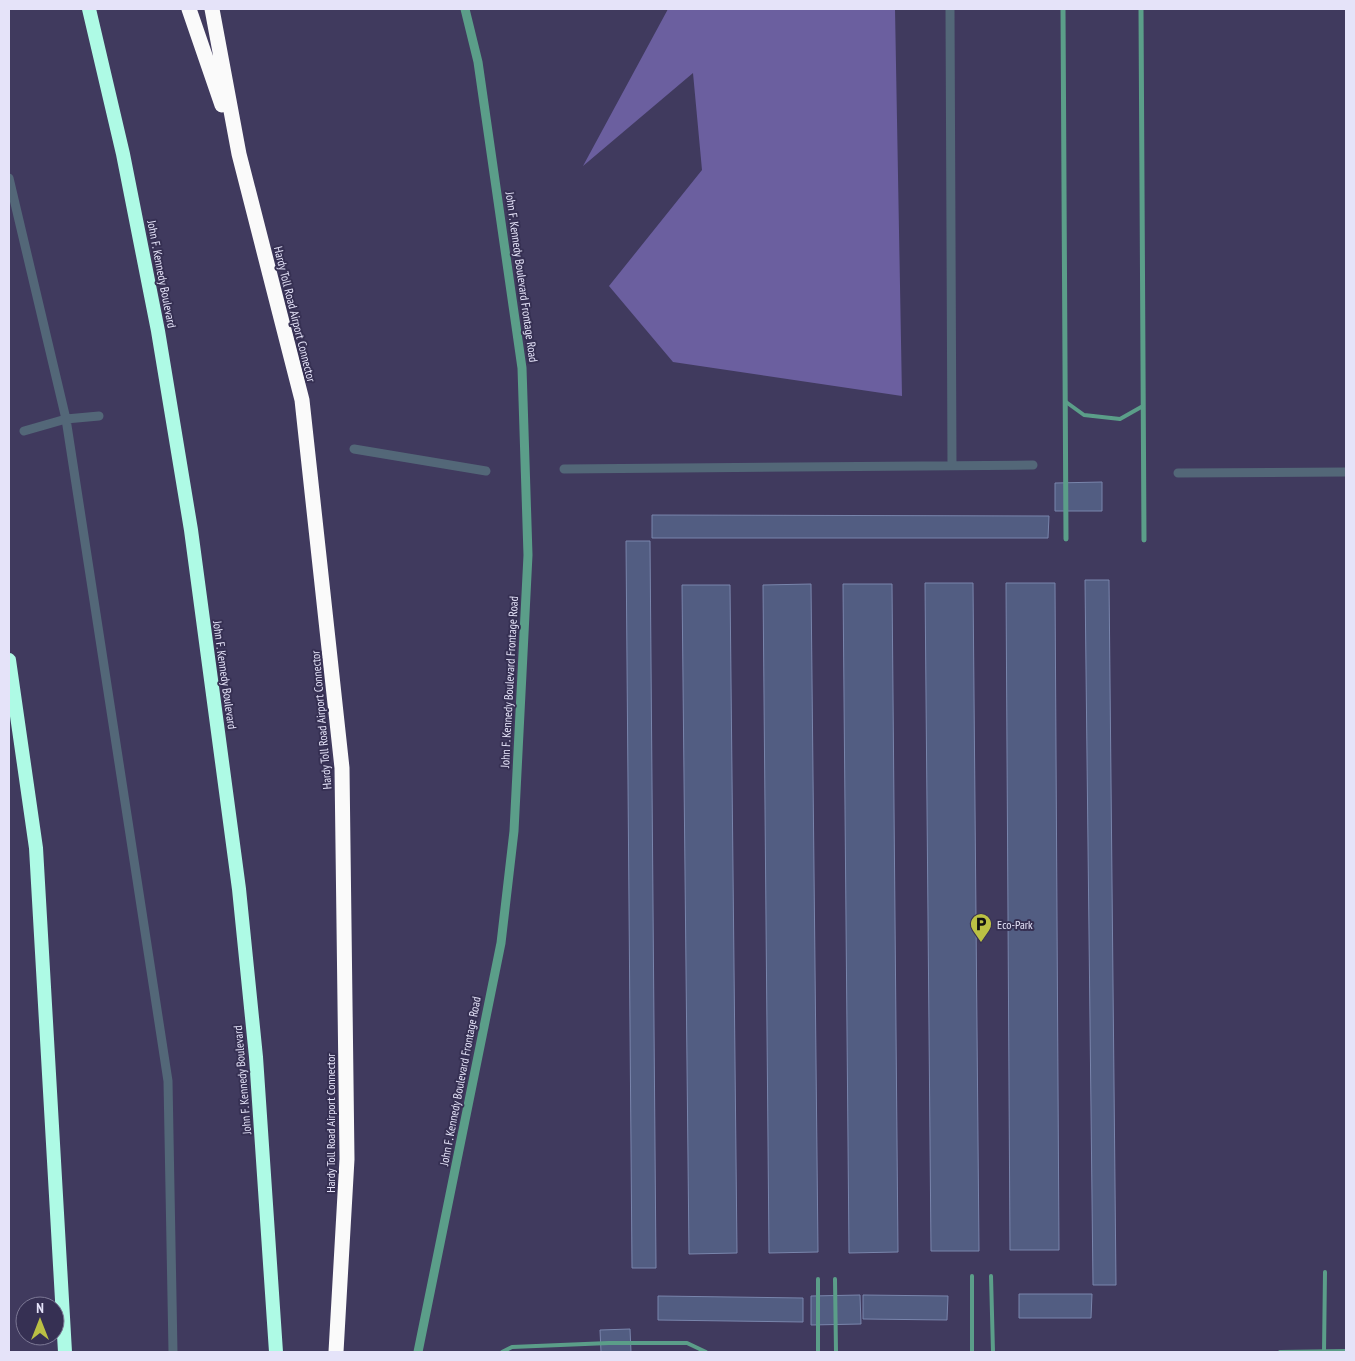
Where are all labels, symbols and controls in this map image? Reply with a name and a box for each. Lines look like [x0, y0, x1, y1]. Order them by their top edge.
street label: John F. Kennedy Boulevard Frontage Road [502, 190, 541, 363]
street label: John F. Kennedy Boulevard [144, 218, 180, 329]
street label: Hardy Toll Road Airport Connector [271, 245, 319, 384]
street label: John F. Kennedy Boulevard Frontage Road [497, 596, 521, 769]
street label: John F. Kennedy Boulevard [210, 619, 240, 730]
street label: Hardy Toll Road Airport Connector [307, 649, 335, 790]
parking icon: Eco-Park [969, 912, 993, 943]
place label: Eco-Park [997, 917, 1033, 932]
street label: John F. Kennedy Boulevard Frontage Road [436, 995, 484, 1168]
street label: John F. Kennedy Boulevard [230, 1025, 254, 1136]
street label: Hardy Toll Road Airport Connector [323, 1053, 338, 1193]
north arrow [15, 1296, 65, 1346]
text: N [36, 1299, 44, 1317]

